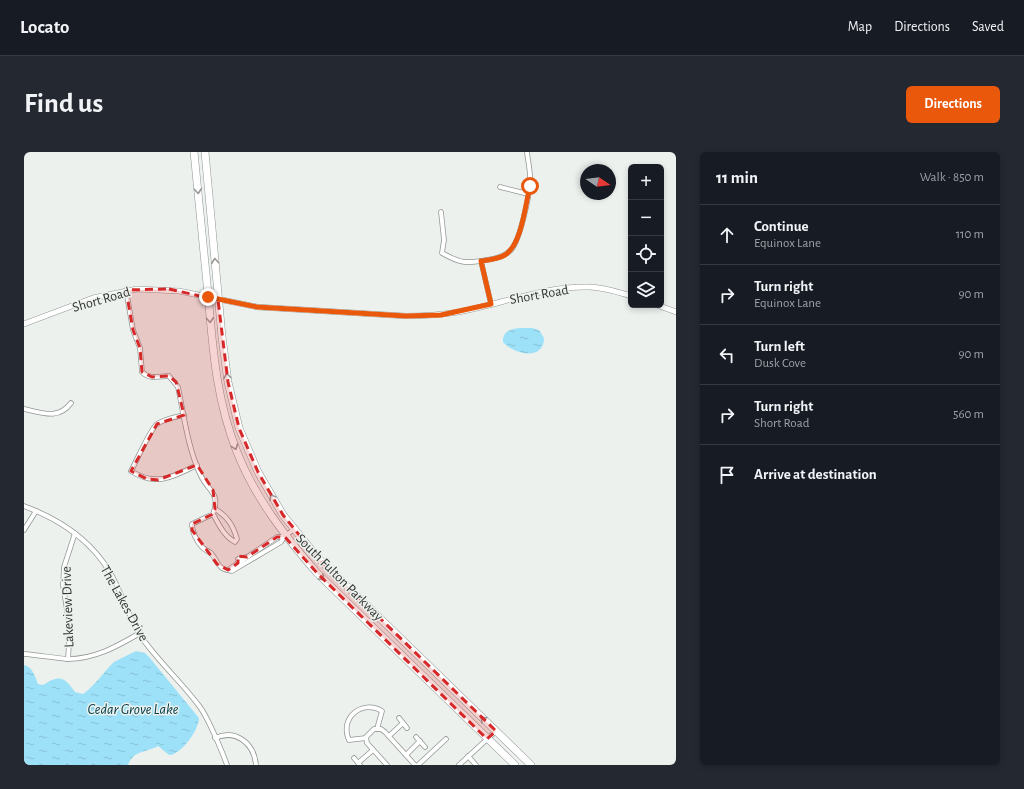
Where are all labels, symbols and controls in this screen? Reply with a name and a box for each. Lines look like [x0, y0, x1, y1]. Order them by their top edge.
text: Locato [20, 18, 69, 37]
text: Map [848, 20, 872, 34]
text: Directions [894, 20, 950, 34]
text: Saved [972, 20, 1004, 34]
button: Directions [906, 86, 1000, 123]
text: Find us [24, 90, 103, 118]
north arrow [580, 164, 616, 200]
map controls [628, 164, 664, 308]
button: + [628, 164, 664, 200]
text: 11 min [716, 169, 758, 186]
text: Walk · 850 m [920, 171, 984, 184]
route start [521, 177, 539, 195]
one-way arrow [193, 188, 202, 194]
button: − [628, 200, 664, 236]
text: Continue [754, 219, 809, 234]
icon: ahead [716, 224, 738, 246]
text: 110 m [956, 228, 984, 241]
button: locate [628, 236, 664, 272]
text: Equinox Lane [754, 237, 821, 250]
one-way arrow [210, 258, 219, 264]
button: layers [628, 272, 664, 308]
text: Turn right [754, 279, 813, 294]
street label: Short Road [509, 283, 570, 307]
icon: right [716, 284, 738, 306]
street label: Short Road [71, 285, 132, 315]
route end [199, 288, 217, 306]
text: 90 m [958, 288, 984, 301]
text: Equinox Lane [754, 297, 821, 310]
one-way arrow [205, 317, 214, 323]
text: Turn left [754, 339, 805, 354]
icon: left [716, 344, 738, 366]
text: 90 m [958, 348, 984, 361]
text: Dusk Cove [754, 357, 806, 370]
one-way arrow [223, 373, 232, 379]
text: Turn right [754, 399, 813, 414]
icon: right [716, 404, 738, 426]
text: 560 m [953, 408, 984, 421]
text: Short Road [754, 417, 809, 430]
one-way arrow [231, 444, 239, 451]
icon: arrive [716, 464, 738, 486]
text: Arrive at destination [754, 467, 877, 482]
one-way arrow [269, 494, 276, 501]
street label: South Fulton Parkway [293, 532, 385, 624]
street label: The Lakes Drive [98, 563, 151, 644]
street label: Lakeview Drive [60, 566, 76, 648]
one-way arrow [317, 573, 325, 581]
water label: Cedar Grove Lake [88, 702, 179, 717]
one-way arrow [480, 716, 488, 723]

